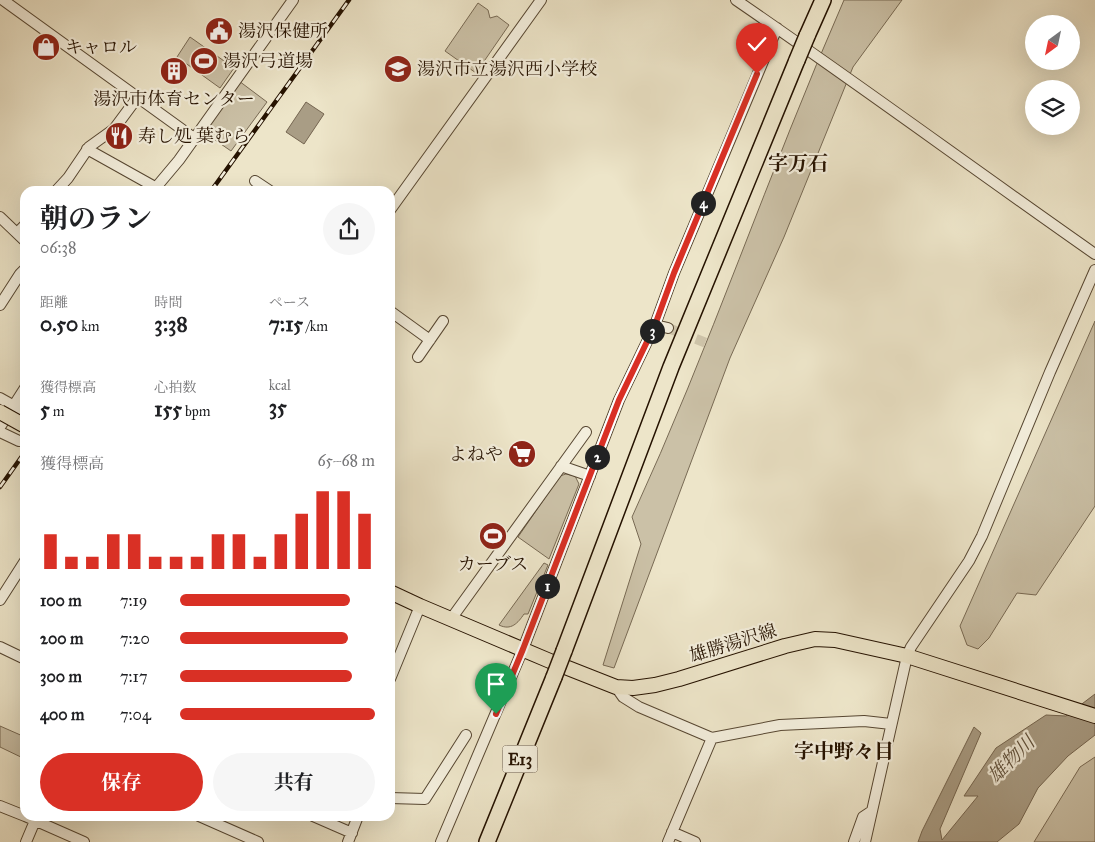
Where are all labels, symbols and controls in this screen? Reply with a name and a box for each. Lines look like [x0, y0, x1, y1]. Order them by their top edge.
north arrow [1025, 15, 1080, 70]
map controls [1025, 15, 1080, 135]
public building icon: 湯沢保健所 [204, 16, 234, 46]
place label: 湯沢保健所 [238, 20, 328, 42]
pin [736, 23, 778, 74]
icon: check [743, 30, 771, 58]
shop icon: キャロル [31, 32, 61, 62]
place label: キャロル [65, 36, 137, 58]
sports icon: 湯沢弓道場 [189, 46, 219, 76]
place label: 湯沢弓道場 [223, 50, 313, 72]
school or university icon: 湯沢市立湯沢西小学校 [383, 54, 413, 84]
building icon: 湯沢市体育センター [159, 56, 189, 86]
place label: 湯沢市立湯沢西小学校 [417, 58, 597, 80]
button: layers [1025, 80, 1080, 135]
place label: 湯沢市体育センター [93, 88, 255, 110]
restaurant icon: 寿し処 葉むら [104, 121, 134, 151]
place label: 寿し処 葉むら [138, 125, 250, 147]
district label: 字万石 [768, 151, 828, 175]
pin: 4 [690, 190, 716, 216]
text: 4 [700, 195, 707, 212]
text: 朝のラン [40, 201, 152, 236]
button: share [323, 203, 375, 255]
text: 06:38 [40, 238, 76, 257]
text: 距離 [40, 294, 68, 311]
text: 時間 [154, 294, 182, 311]
text: ペース [269, 294, 310, 311]
text: 0.50 [40, 311, 78, 337]
text: 3:38 [154, 311, 188, 337]
text: 7:15 [269, 311, 303, 337]
text: km [78, 318, 100, 335]
text: /km [303, 318, 328, 335]
pin: 3 [640, 318, 664, 344]
text: 3 [650, 323, 655, 340]
text: kcal [269, 377, 291, 394]
text: 獲得標高 [40, 379, 96, 396]
text: 心拍数 [154, 379, 196, 396]
text: 35 [269, 394, 287, 420]
text: 5 [40, 396, 50, 422]
text: 155 [154, 396, 182, 422]
text: m [50, 403, 65, 420]
text: bpm [182, 403, 211, 420]
supermarket icon: よねや [507, 439, 537, 469]
place label: よねや [449, 443, 503, 465]
pin: 2 [584, 444, 610, 470]
text: 2 [594, 449, 601, 466]
text: 65–68 m [317, 451, 375, 470]
text: 獲得標高 [40, 454, 104, 473]
sports icon: カーブス [478, 521, 508, 551]
place label: カーブス [458, 553, 528, 575]
pin: 1 [534, 574, 560, 598]
text: 1 [545, 578, 550, 595]
text: 100 m [40, 591, 82, 610]
text: 7:19 [120, 591, 147, 610]
street label: 雄勝湯沢線 [687, 619, 779, 667]
text: 200 m [40, 629, 83, 648]
text: 7:20 [120, 629, 150, 648]
pin [475, 663, 517, 714]
text: 300 m [40, 667, 82, 686]
text: 7:17 [120, 667, 147, 686]
icon: arrive [482, 670, 510, 698]
text: 400 m [40, 705, 84, 724]
text: 7:04 [120, 705, 151, 724]
water label: 雄物川 [983, 729, 1041, 787]
district label: 字中野々目 [794, 739, 894, 763]
road number: E13 [502, 746, 538, 772]
button: 保存 [40, 753, 203, 811]
button: 共有 [213, 753, 375, 811]

